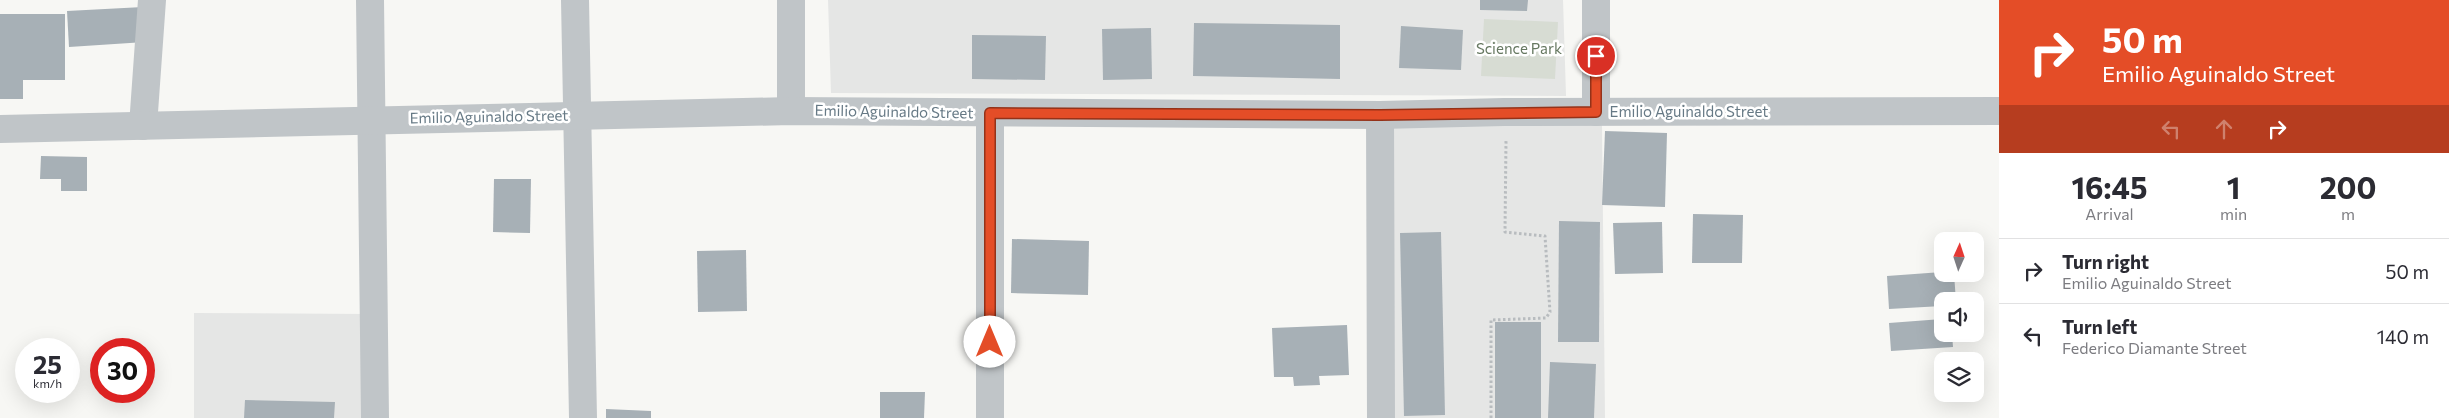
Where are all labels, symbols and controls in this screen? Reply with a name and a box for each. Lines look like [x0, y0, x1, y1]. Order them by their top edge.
text: 50 m [2102, 17, 2183, 60]
icon: right [2019, 20, 2084, 85]
pin [1575, 35, 1617, 77]
park label: Science Park [1476, 39, 1562, 57]
icon: arrive [1582, 42, 1610, 70]
text: Emilio Aguinaldo Street [2102, 60, 2335, 87]
street label: Emilio Aguinaldo Street [814, 101, 974, 121]
street label: Emilio Aguinaldo Street [1610, 102, 1768, 120]
street label: Emilio Aguinaldo Street [409, 106, 569, 126]
icon: left [2157, 115, 2185, 143]
icon: ahead [2210, 115, 2238, 143]
icon: right [2263, 115, 2291, 143]
text: 16:45 [2072, 168, 2147, 205]
text: 1 [2227, 168, 2240, 205]
text: 200 [2320, 168, 2376, 205]
text: Arrival [2085, 204, 2134, 223]
text: min [2220, 204, 2247, 223]
text: m [2341, 204, 2355, 223]
north arrow [1934, 232, 1984, 282]
map controls [1934, 232, 1984, 402]
text: Turn right [2062, 250, 2149, 273]
icon: right [2019, 257, 2047, 285]
text: 50 m [2385, 260, 2429, 283]
text: Emilio Aguinaldo Street [2062, 273, 2231, 292]
button: sound [1934, 292, 1984, 342]
position arrow [963, 315, 1015, 367]
text: Turn left [2062, 315, 2137, 338]
icon: left [2019, 322, 2047, 350]
text: 140 m [2377, 325, 2429, 348]
speed limit sign: 30 [90, 338, 155, 403]
text: Federico Diamante Street [2062, 338, 2247, 357]
text: 25 [33, 349, 62, 379]
button: layers [1934, 352, 1984, 402]
text: km/h [33, 376, 62, 390]

